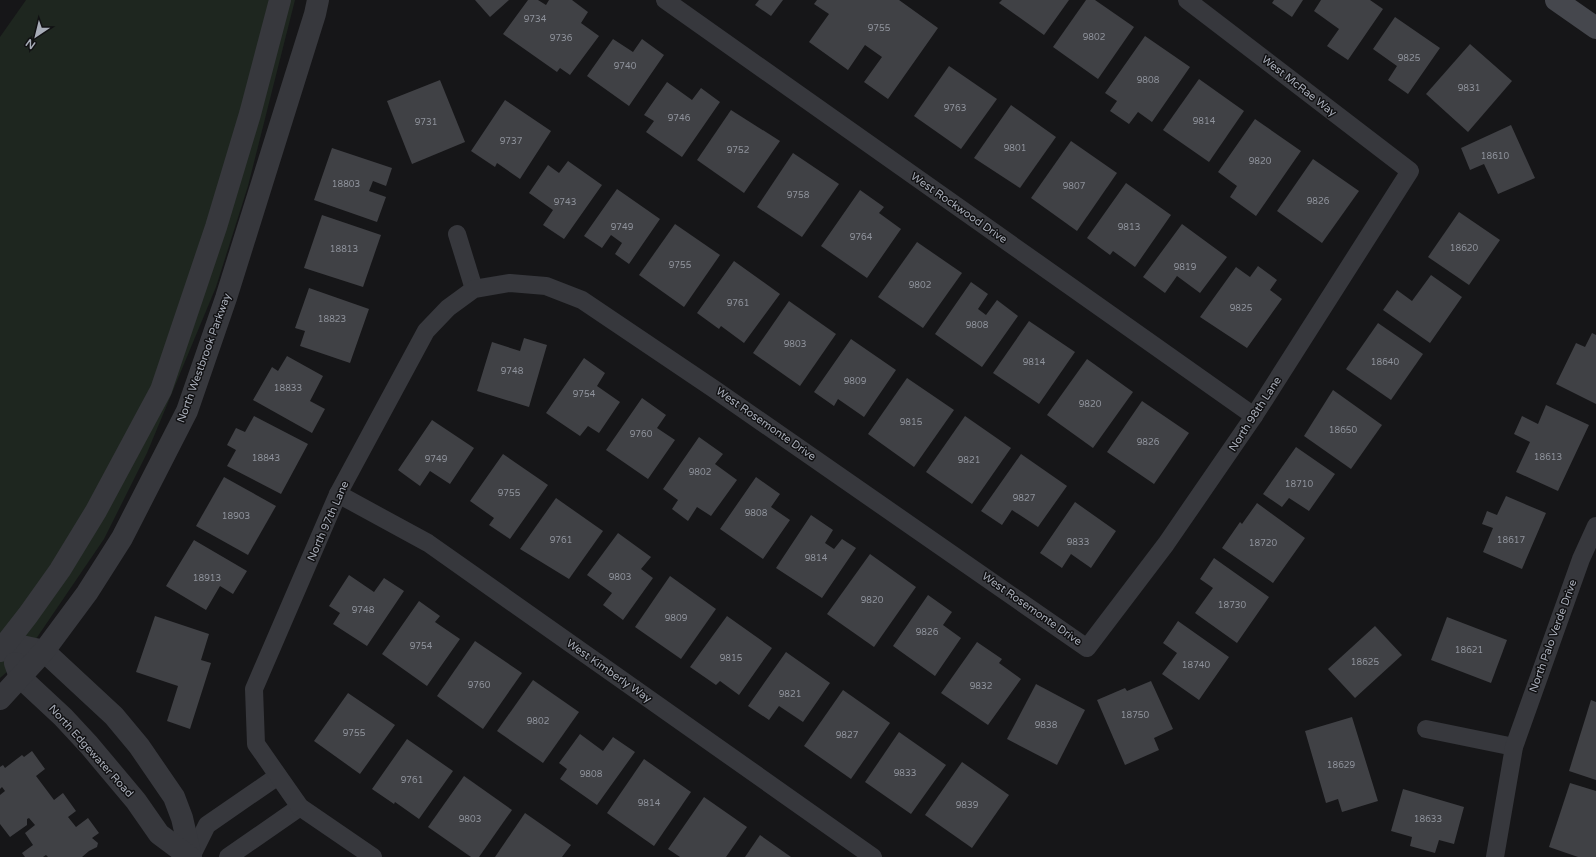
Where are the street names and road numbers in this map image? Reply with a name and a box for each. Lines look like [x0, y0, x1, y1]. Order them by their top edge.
street label: West McRae Way [1259, 53, 1339, 119]
street label: West Rockwood Drive [908, 170, 1010, 246]
street label: North Westbrook Parkway [174, 291, 234, 425]
street label: North 98th Lane [1226, 374, 1284, 454]
street label: West Rosemonte Drive [714, 385, 818, 463]
street label: North 97th Lane [304, 479, 352, 563]
street label: West Rosemonte Drive [980, 570, 1084, 648]
street label: North Palo Verde Drive [1526, 578, 1580, 694]
street label: West Kimberly Way [564, 637, 654, 705]
street label: North Edgewater Road [46, 702, 136, 800]

